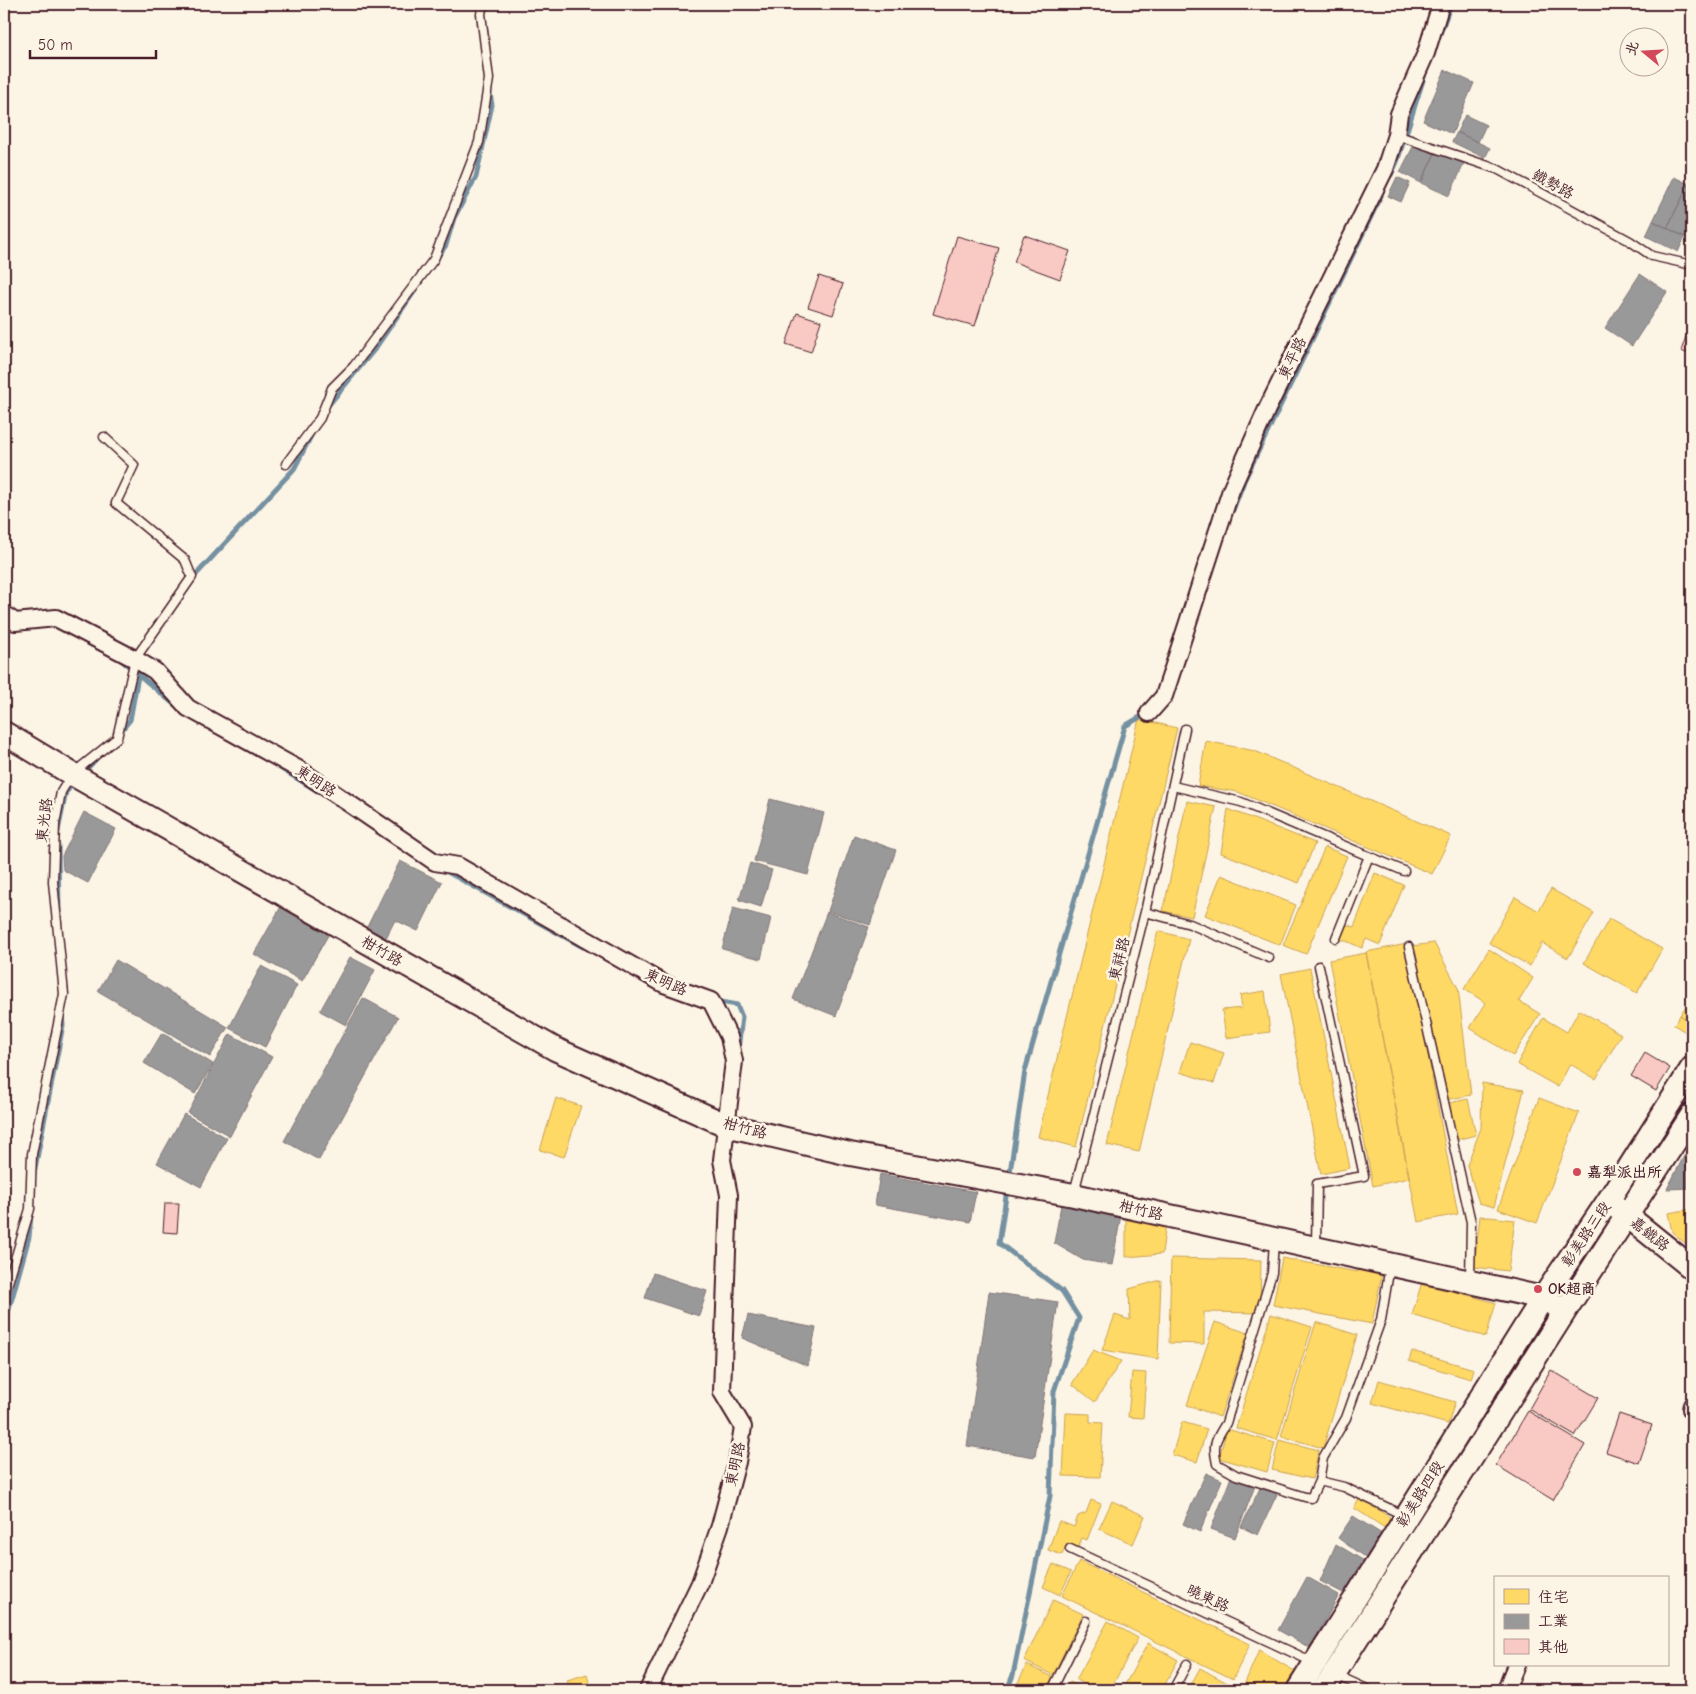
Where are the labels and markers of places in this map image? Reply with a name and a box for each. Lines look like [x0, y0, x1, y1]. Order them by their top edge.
place label: 嘉犁派出所 [1587, 1163, 1662, 1181]
marker: 嘉犁派出所 [1571, 1166, 1583, 1178]
place label: OK超商 [1548, 1280, 1596, 1298]
marker: OK超商 [1532, 1283, 1544, 1295]

